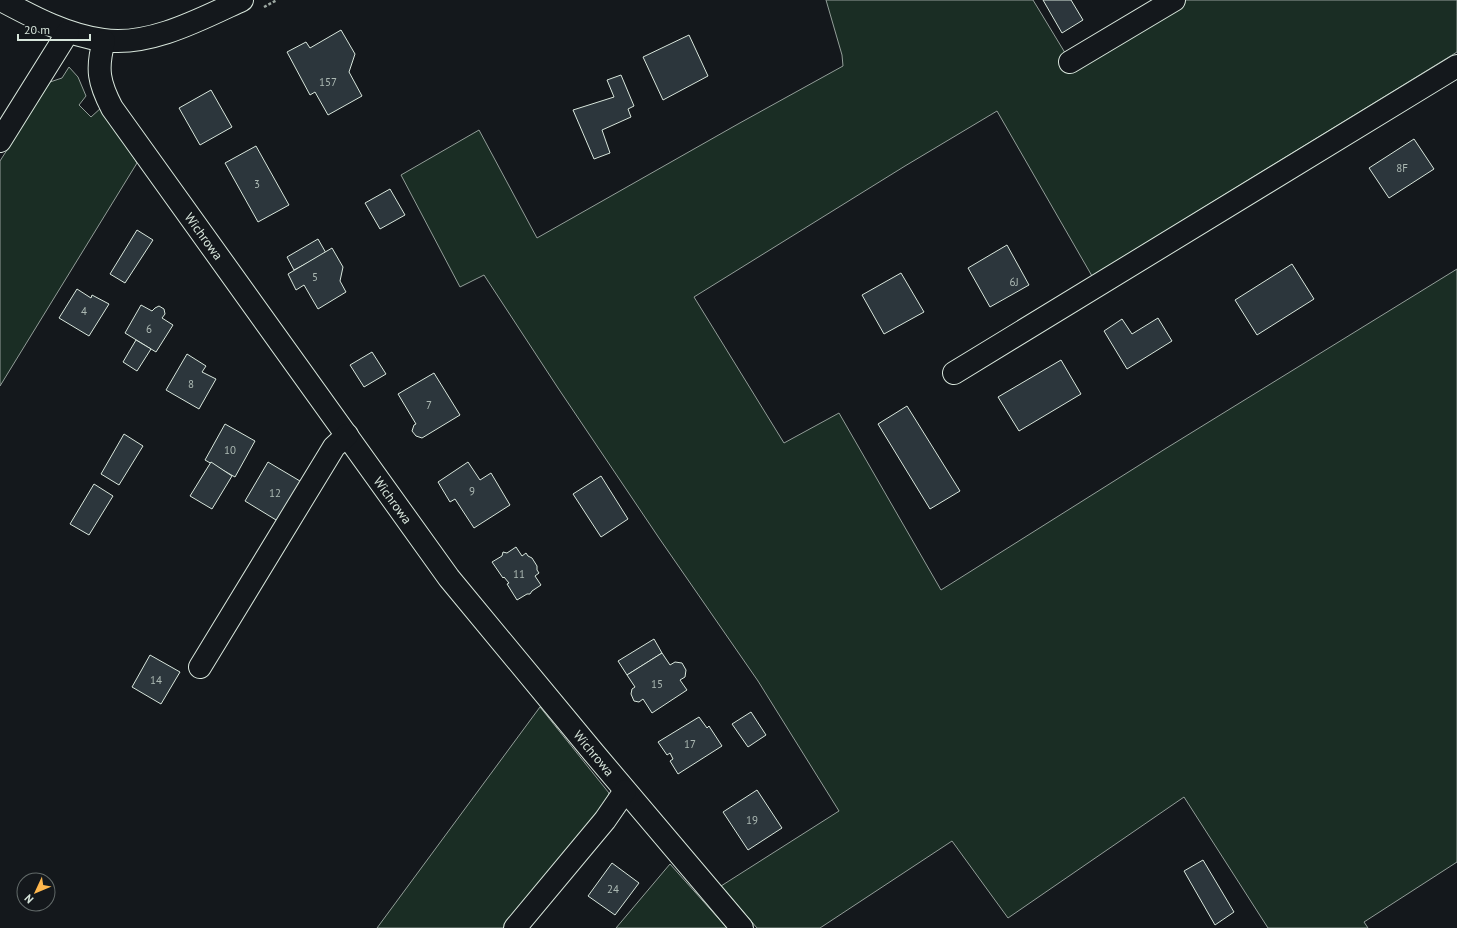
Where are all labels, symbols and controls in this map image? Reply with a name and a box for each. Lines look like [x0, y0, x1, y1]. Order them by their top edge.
scale bar [18, 16, 90, 42]
text: 20 m [24, 22, 50, 37]
house number: 157 [319, 75, 337, 89]
house number: 8F [1396, 161, 1408, 175]
house number: 3 [254, 177, 260, 191]
street label: Wichrowa [181, 209, 226, 263]
house number: 5 [312, 270, 318, 284]
house number: 6J [1009, 275, 1019, 289]
house number: 4 [81, 304, 87, 318]
house number: 6 [146, 322, 152, 336]
house number: 8 [188, 377, 194, 391]
house number: 7 [426, 398, 432, 412]
house number: 10 [224, 443, 236, 457]
street label: Wichrowa [370, 473, 415, 527]
house number: 9 [469, 484, 475, 498]
house number: 12 [269, 486, 281, 500]
house number: 11 [513, 567, 525, 581]
house number: 14 [150, 673, 162, 687]
house number: 15 [651, 677, 663, 691]
street label: Wichrowa [570, 727, 618, 780]
house number: 17 [684, 737, 696, 751]
house number: 19 [746, 813, 758, 827]
north arrow [16, 872, 56, 912]
house number: 24 [607, 882, 619, 896]
text: N [21, 891, 36, 906]

